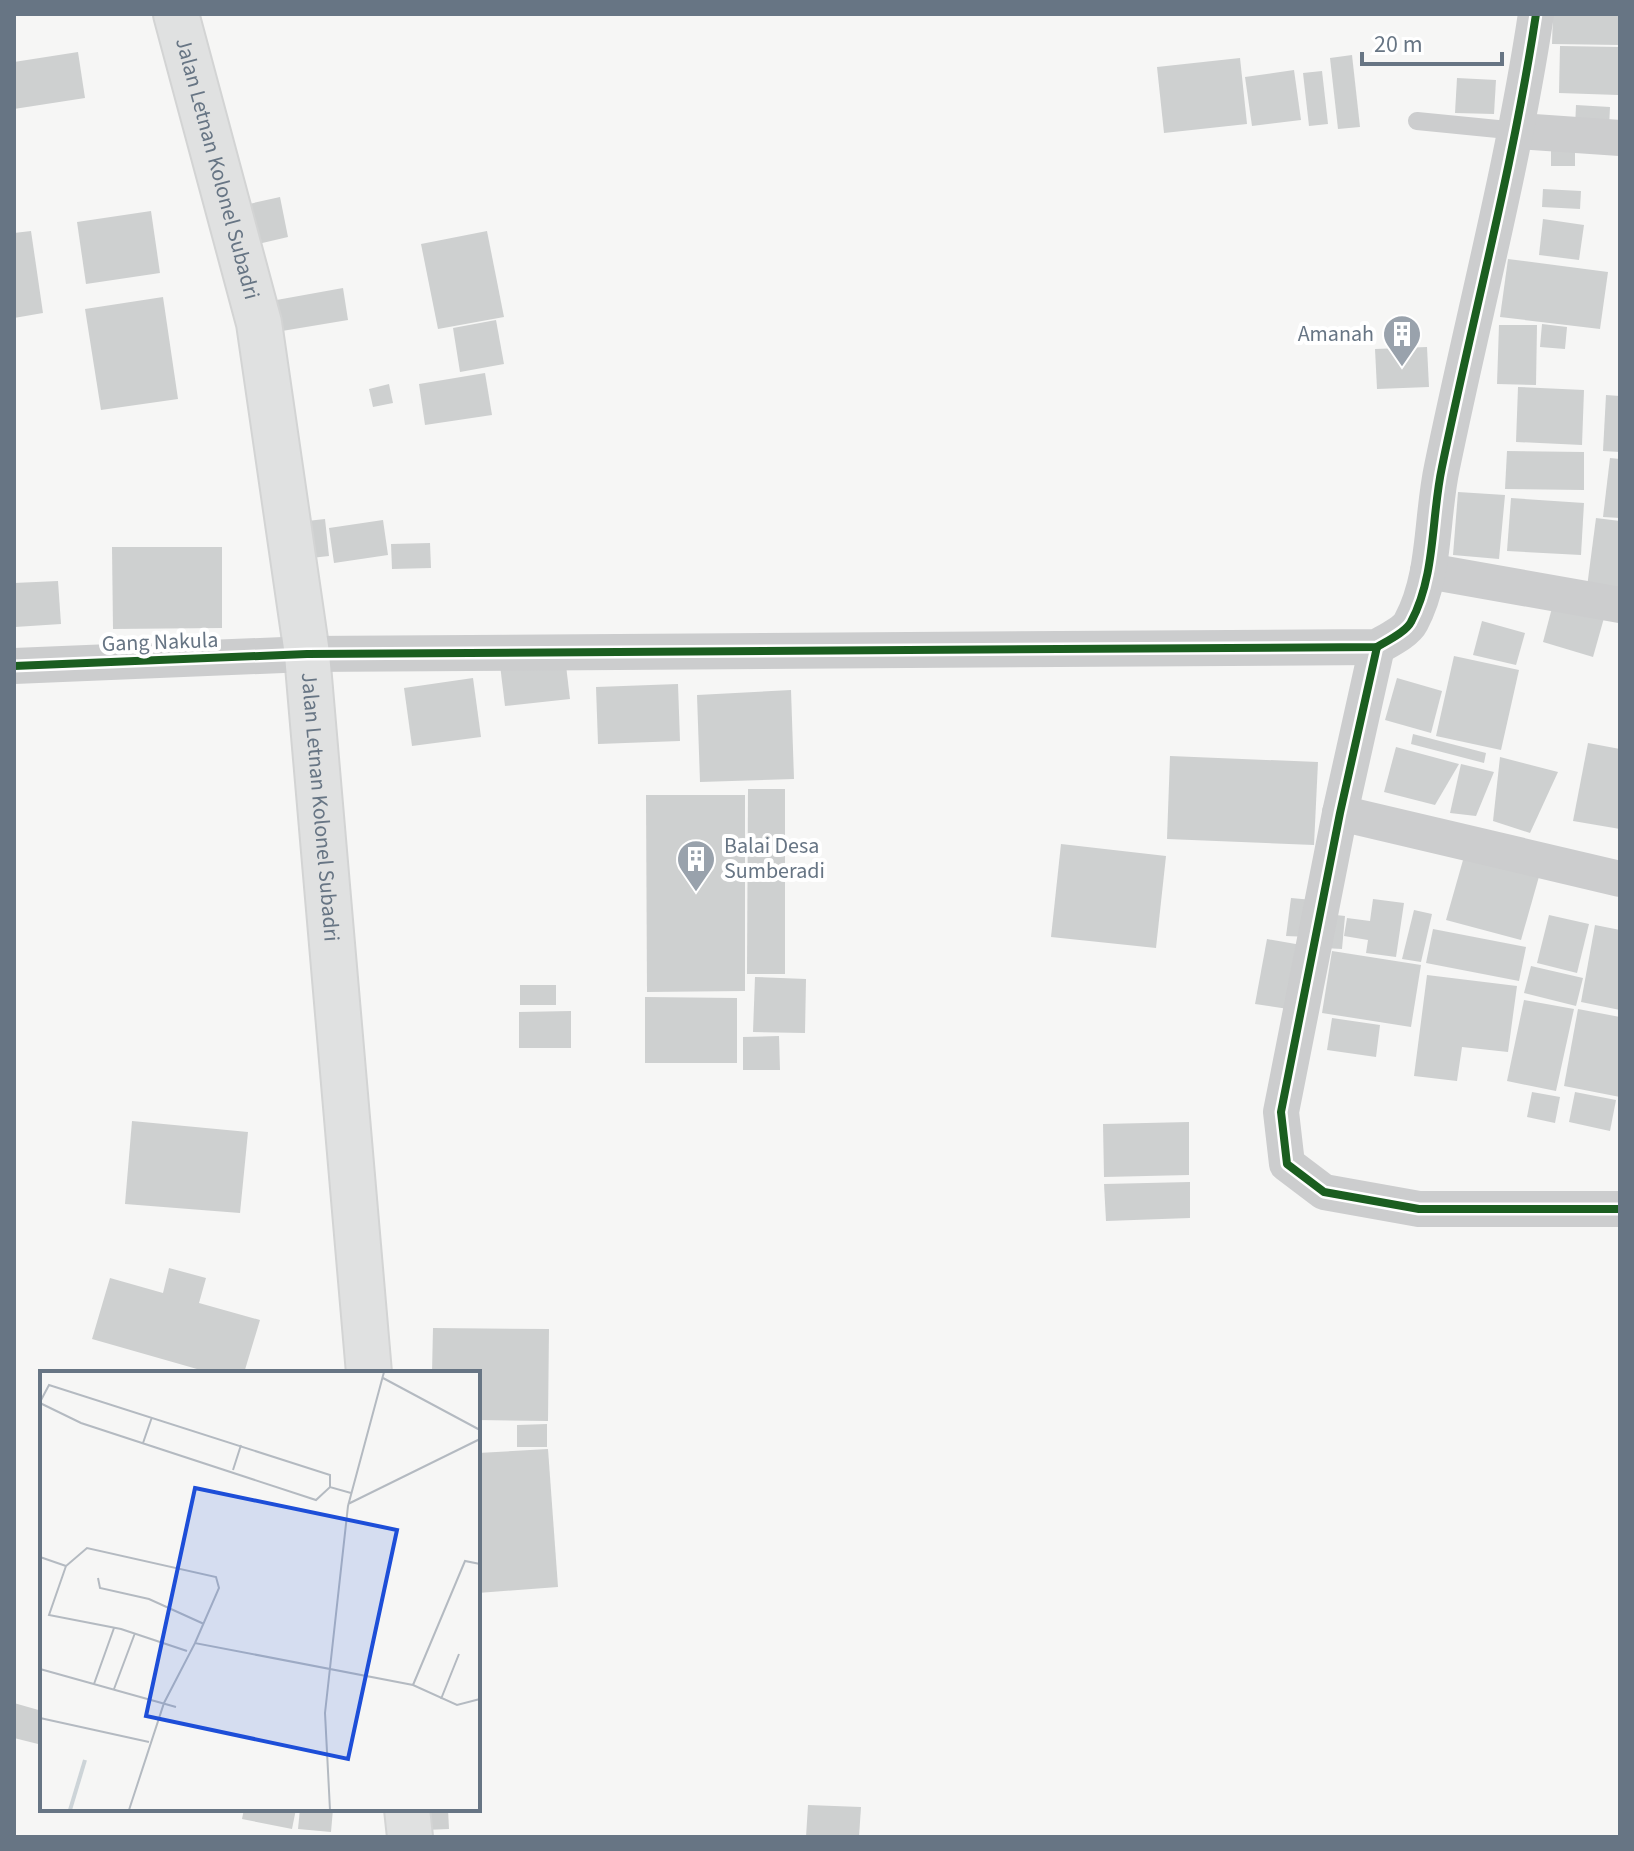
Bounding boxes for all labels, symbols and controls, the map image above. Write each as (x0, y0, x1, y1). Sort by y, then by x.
scale bar (1362, 16, 1502, 66)
text: 20 m (1374, 27, 1423, 62)
street label: Jalan Letnan Kolonel Subadri (167, 34, 268, 303)
building icon: Amanah (1381, 313, 1423, 368)
place label: Amanah (1298, 318, 1374, 350)
street label: Gang Nakula (101, 624, 219, 660)
street label: Jalan Letnan Kolonel Subadri (293, 671, 348, 943)
place label: Balai Desa Sumberadi (724, 830, 825, 887)
building icon: Balai Desa Sumberadi (675, 838, 717, 893)
inset map (40, 1371, 480, 1811)

